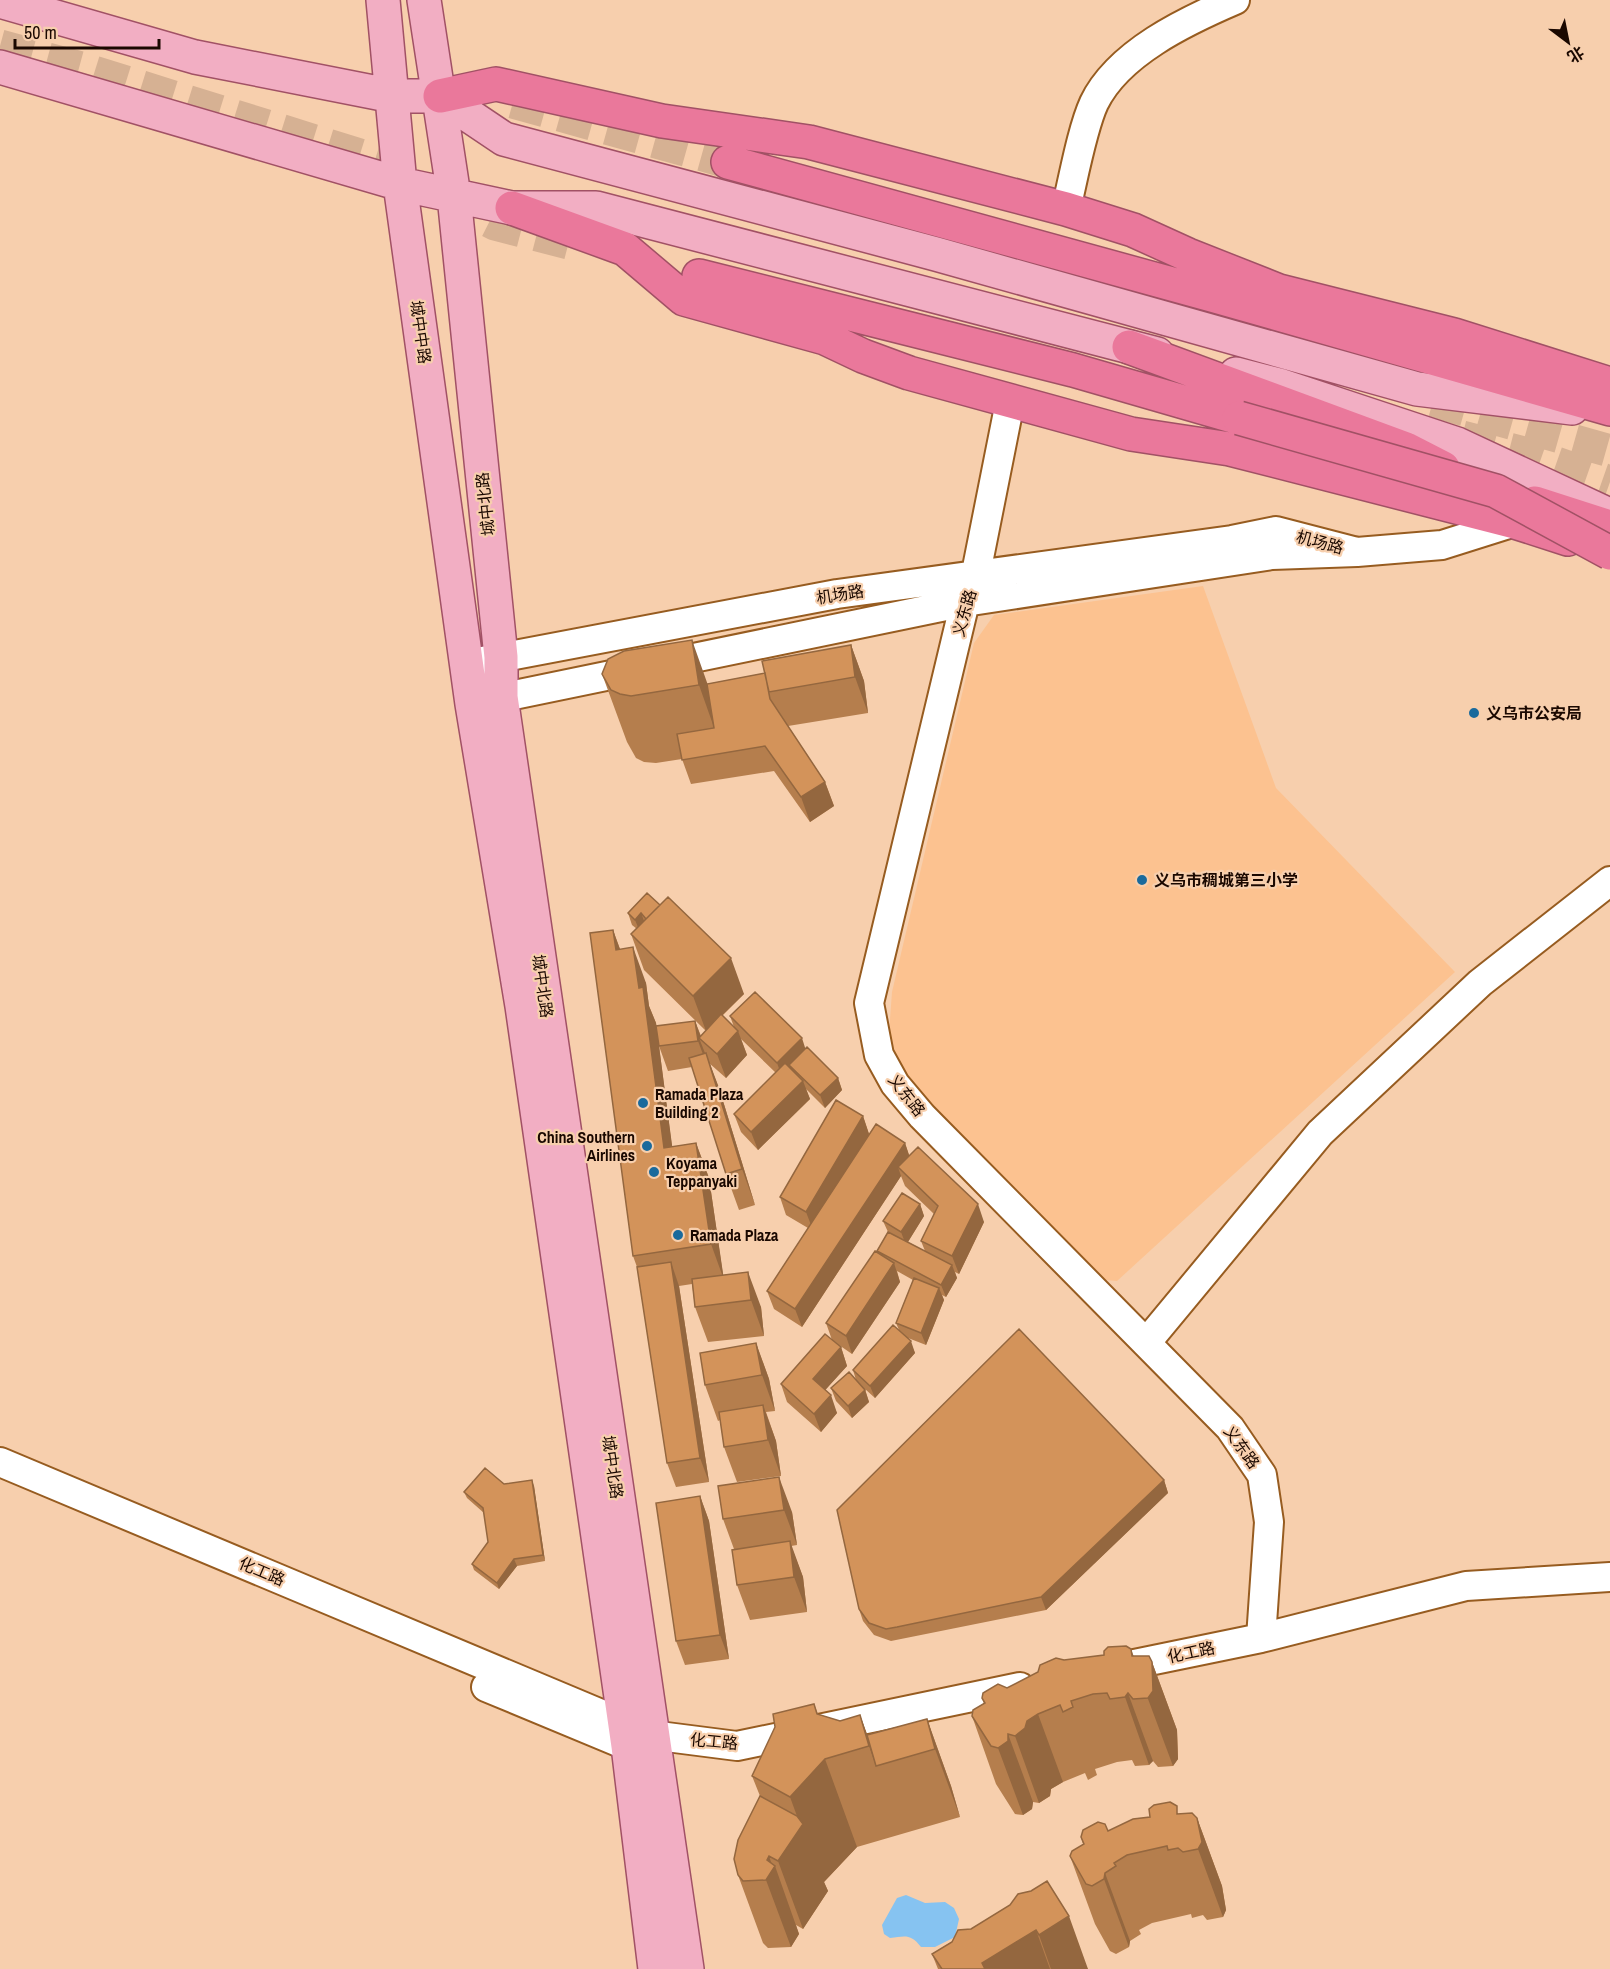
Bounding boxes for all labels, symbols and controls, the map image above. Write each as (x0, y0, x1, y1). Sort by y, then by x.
scale bar (15, 12, 159, 50)
north arrow (1538, 12, 1598, 72)
text: 50 m (24, 20, 57, 45)
text: 北 (1563, 41, 1589, 68)
street label: 城中中路 (406, 299, 436, 365)
street label: 城中北路 (471, 471, 499, 537)
street label: 机场路 (1294, 525, 1346, 559)
street label: 机场路 (815, 579, 865, 609)
street label: 义东路 (947, 587, 981, 639)
place label: 义乌市公安局 (1486, 702, 1582, 724)
marker: 义乌市公安局 (1467, 706, 1481, 720)
place label: 义乌市稠城第三小学 (1154, 869, 1298, 891)
marker: 义乌市稠城第三小学 (1135, 873, 1149, 887)
street label: 城中北路 (528, 953, 558, 1019)
street label: 义东路 (884, 1069, 930, 1121)
place label: Ramada Plaza Building 2 (655, 1083, 744, 1123)
marker: Ramada Plaza Building 2 (636, 1096, 650, 1110)
place label: China Southern Airlines (537, 1126, 635, 1166)
marker: China Southern Airlines (640, 1139, 654, 1153)
place label: Koyama Teppanyaki (666, 1152, 737, 1192)
marker: Koyama Teppanyaki (647, 1165, 661, 1179)
place label: Ramada Plaza (690, 1224, 779, 1246)
marker: Ramada Plaza (671, 1228, 685, 1242)
street label: 义东路 (1219, 1421, 1265, 1473)
street label: 城中北路 (598, 1434, 628, 1500)
street label: 化工路 (236, 1551, 288, 1591)
street label: 化工路 (1165, 1636, 1217, 1668)
street label: 化工路 (689, 1728, 739, 1754)

